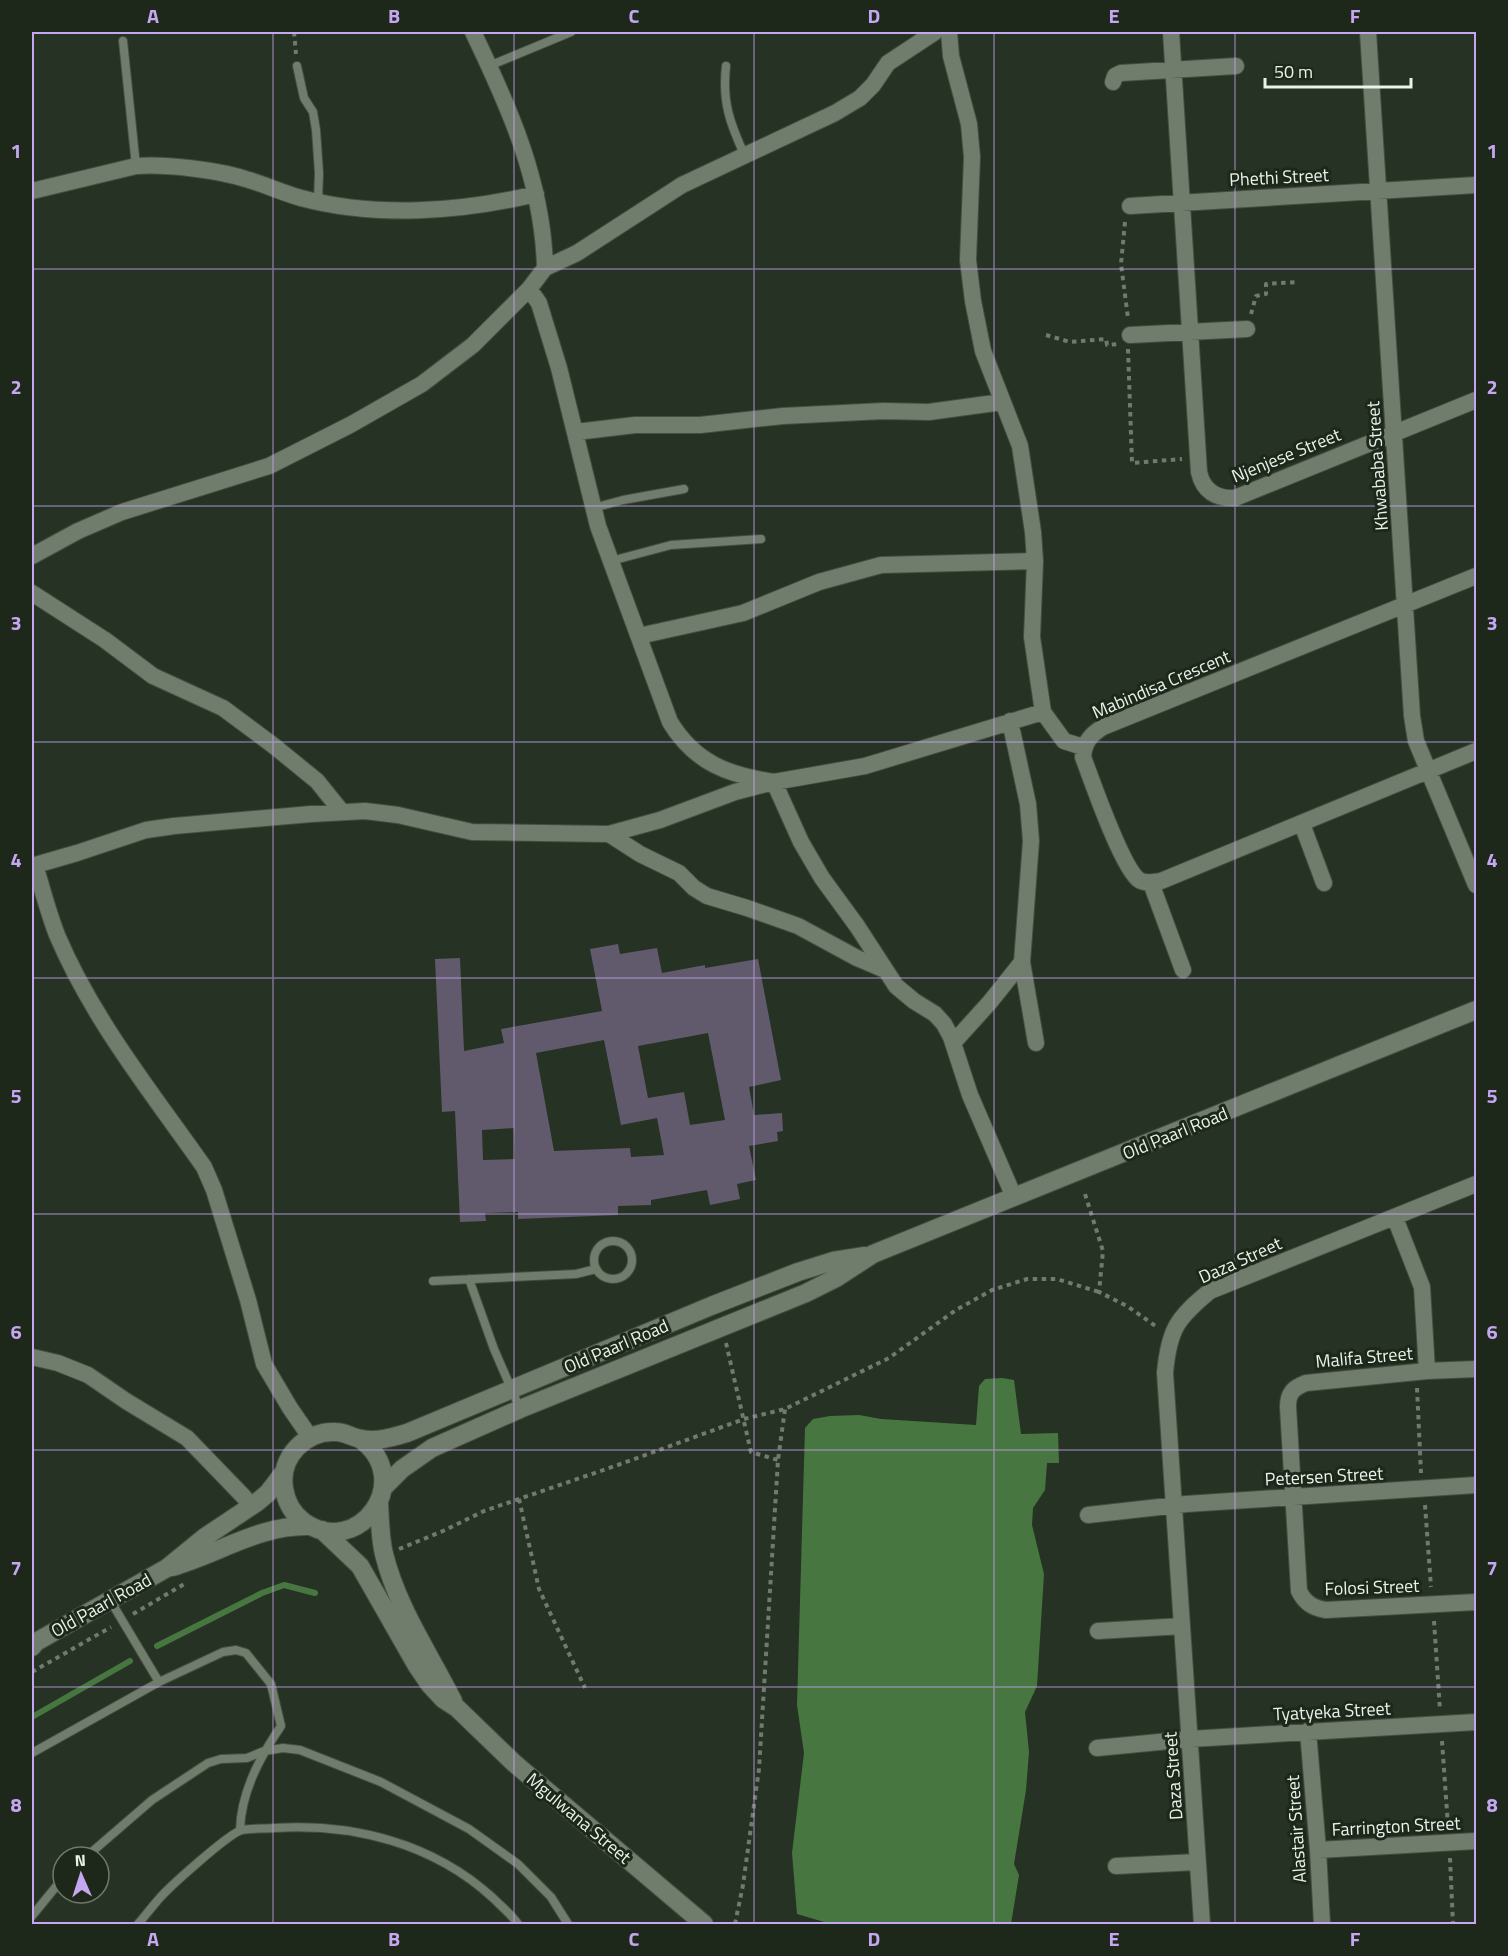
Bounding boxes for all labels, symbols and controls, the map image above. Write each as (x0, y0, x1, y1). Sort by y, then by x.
text: A (147, 0, 159, 31)
text: B (388, 0, 400, 31)
text: C (629, 0, 640, 31)
text: D (868, 0, 880, 31)
text: E (1108, 0, 1120, 31)
text: F (1350, 0, 1361, 31)
scale bar (1265, 51, 1410, 89)
text: 50 m (1274, 58, 1313, 85)
text: 1 (10, 135, 22, 166)
text: 1 (1486, 135, 1498, 166)
street label: Phethi Street (1229, 161, 1330, 193)
text: 2 (10, 371, 22, 402)
text: 2 (1486, 371, 1498, 402)
street label: Khwababa Street (1359, 400, 1395, 532)
street label: Njenjese Street (1227, 421, 1345, 489)
text: 3 (10, 607, 22, 638)
text: 3 (1486, 607, 1498, 638)
street label: Mabindisa Crescent (1088, 642, 1235, 725)
text: 4 (10, 844, 22, 875)
text: 4 (1486, 844, 1498, 875)
text: 5 (10, 1080, 22, 1111)
text: 5 (1486, 1080, 1498, 1111)
street label: Old Paarl Road (1118, 1100, 1232, 1166)
street label: Daza Street (1194, 1229, 1286, 1290)
street label: Old Paarl Road (559, 1312, 673, 1380)
text: 6 (10, 1316, 22, 1347)
text: 6 (1486, 1316, 1498, 1347)
street label: Malifa Street (1314, 1339, 1414, 1375)
street label: Petersen Street (1264, 1459, 1385, 1493)
text: 7 (10, 1552, 22, 1583)
text: 7 (1486, 1552, 1498, 1583)
street label: Old Paarl Road (46, 1566, 156, 1644)
street label: Folosi Street (1324, 1572, 1421, 1602)
street label: Tyatyeka Street (1273, 1694, 1392, 1728)
street label: Daza Street (1156, 1730, 1190, 1821)
street label: Mgulwana Street (521, 1766, 638, 1870)
street label: Alastair Street (1279, 1773, 1313, 1884)
text: 8 (10, 1789, 22, 1820)
text: 8 (1486, 1789, 1498, 1820)
street label: Farrington Street (1331, 1809, 1462, 1843)
north arrow (51, 1845, 111, 1905)
text: N (74, 1848, 86, 1872)
text: A (147, 1923, 159, 1954)
text: B (388, 1923, 400, 1954)
text: C (629, 1923, 640, 1954)
text: D (868, 1923, 880, 1954)
text: E (1108, 1923, 1120, 1954)
text: F (1350, 1923, 1361, 1954)

